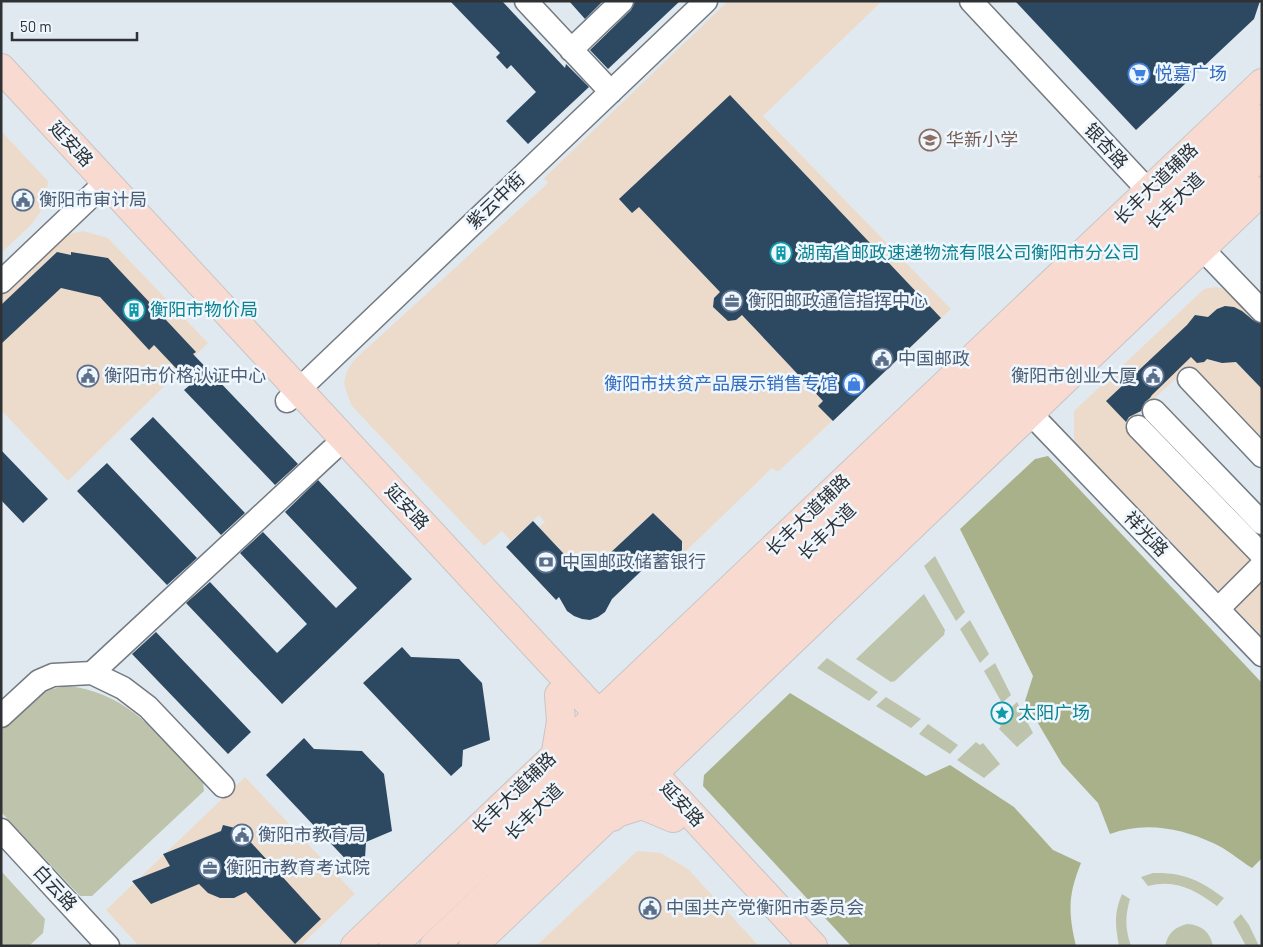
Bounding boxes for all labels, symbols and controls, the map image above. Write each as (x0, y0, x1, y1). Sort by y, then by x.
scale bar (12, 10, 138, 42)
text: 50 m (20, 17, 52, 35)
supermarket icon: 悦嘉广场 (1127, 62, 1151, 86)
place label: 悦嘉广场 (1155, 62, 1227, 84)
street label: 延安路 (45, 116, 98, 171)
street label: 银杏路 (1080, 118, 1133, 173)
school or university icon: 华新小学 (918, 128, 942, 152)
place label: 华新小学 (946, 128, 1018, 150)
street label: 长丰大道辅路 (1110, 139, 1202, 229)
street label: 紫云中街 (462, 167, 529, 233)
street label: 长丰大道 (1142, 168, 1208, 234)
public building icon: 衡阳市审计局 (11, 188, 35, 212)
place label: 衡阳市审计局 (39, 188, 147, 210)
building icon: 湖南省邮政速递物流有限公司衡阳市分公司 (769, 241, 793, 265)
place label: 湖南省邮政速递物流有限公司衡阳市分公司 (797, 241, 1139, 263)
office icon: 衡阳邮政通信指挥中心 (720, 289, 744, 313)
place label: 衡阳邮政通信指挥中心 (748, 289, 928, 311)
building icon: 衡阳市物价局 (122, 298, 146, 322)
place label: 衡阳市物价局 (150, 298, 258, 320)
public building icon: 中国邮政 (870, 347, 894, 371)
place label: 中国邮政 (898, 347, 970, 369)
public building icon: 衡阳市价格认证中心 (76, 364, 100, 388)
place label: 衡阳市价格认证中心 (104, 364, 266, 386)
place label: 衡阳市创业大厦 (1011, 364, 1137, 386)
public building icon: 衡阳市创业大厦 (1141, 364, 1165, 388)
place label: 衡阳市扶贫产品展示销售专馆 (604, 372, 838, 394)
shop icon: 衡阳市扶贫产品展示销售专馆 (842, 372, 866, 396)
street label: 长丰大道辅路 (762, 470, 854, 560)
street label: 延安路 (381, 479, 434, 534)
street label: 长丰大道 (794, 499, 860, 565)
street label: 祥光路 (1120, 506, 1173, 560)
bank icon: 中国邮政储蓄银行 (534, 550, 558, 574)
place label: 中国邮政储蓄银行 (562, 550, 706, 572)
place icon: 太阳广场 (990, 701, 1014, 725)
place label: 太阳广场 (1018, 701, 1090, 723)
street label: 长丰大道辅路 (468, 748, 560, 838)
street label: 延安路 (656, 776, 709, 831)
street label: 长丰大道 (501, 779, 567, 845)
public building icon: 衡阳市教育局 (230, 823, 254, 847)
place label: 衡阳市教育局 (258, 823, 366, 845)
office icon: 衡阳市教育考试院 (198, 856, 222, 880)
place label: 衡阳市教育考试院 (226, 856, 370, 878)
street label: 白云路 (29, 860, 82, 915)
public building icon: 中国共产党衡阳市委员会 (638, 896, 662, 920)
place label: 中国共产党衡阳市委员会 (666, 896, 864, 918)

